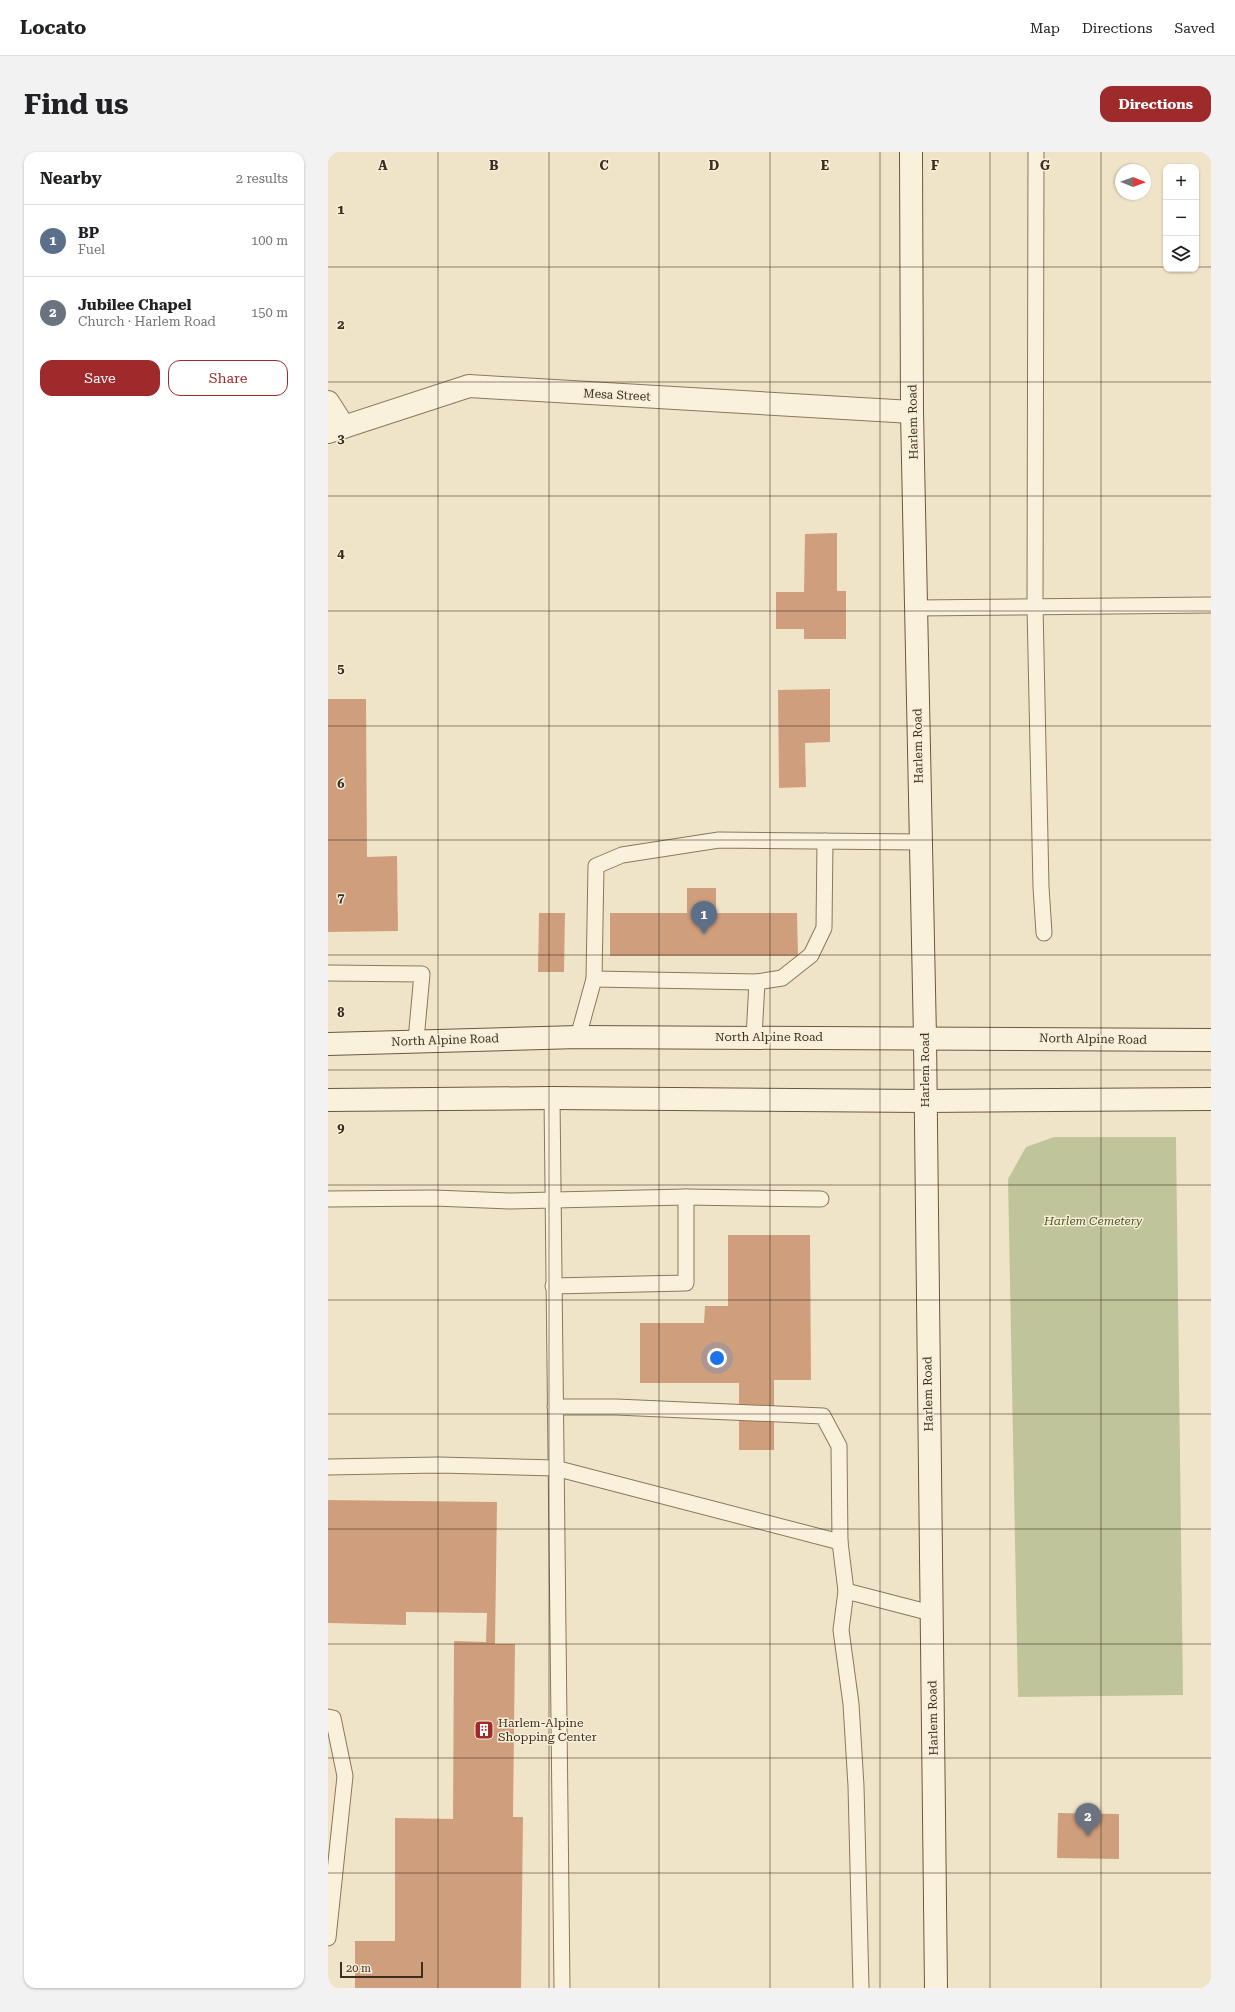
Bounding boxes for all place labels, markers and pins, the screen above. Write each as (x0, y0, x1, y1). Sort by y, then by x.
pin: 1 (691, 901, 717, 934)
place label: Harlem-Alpine Shopping Center (498, 1716, 597, 1744)
building icon: Harlem-Alpine Shopping Center (473, 1719, 495, 1741)
pin: 2 (1075, 1803, 1101, 1836)

